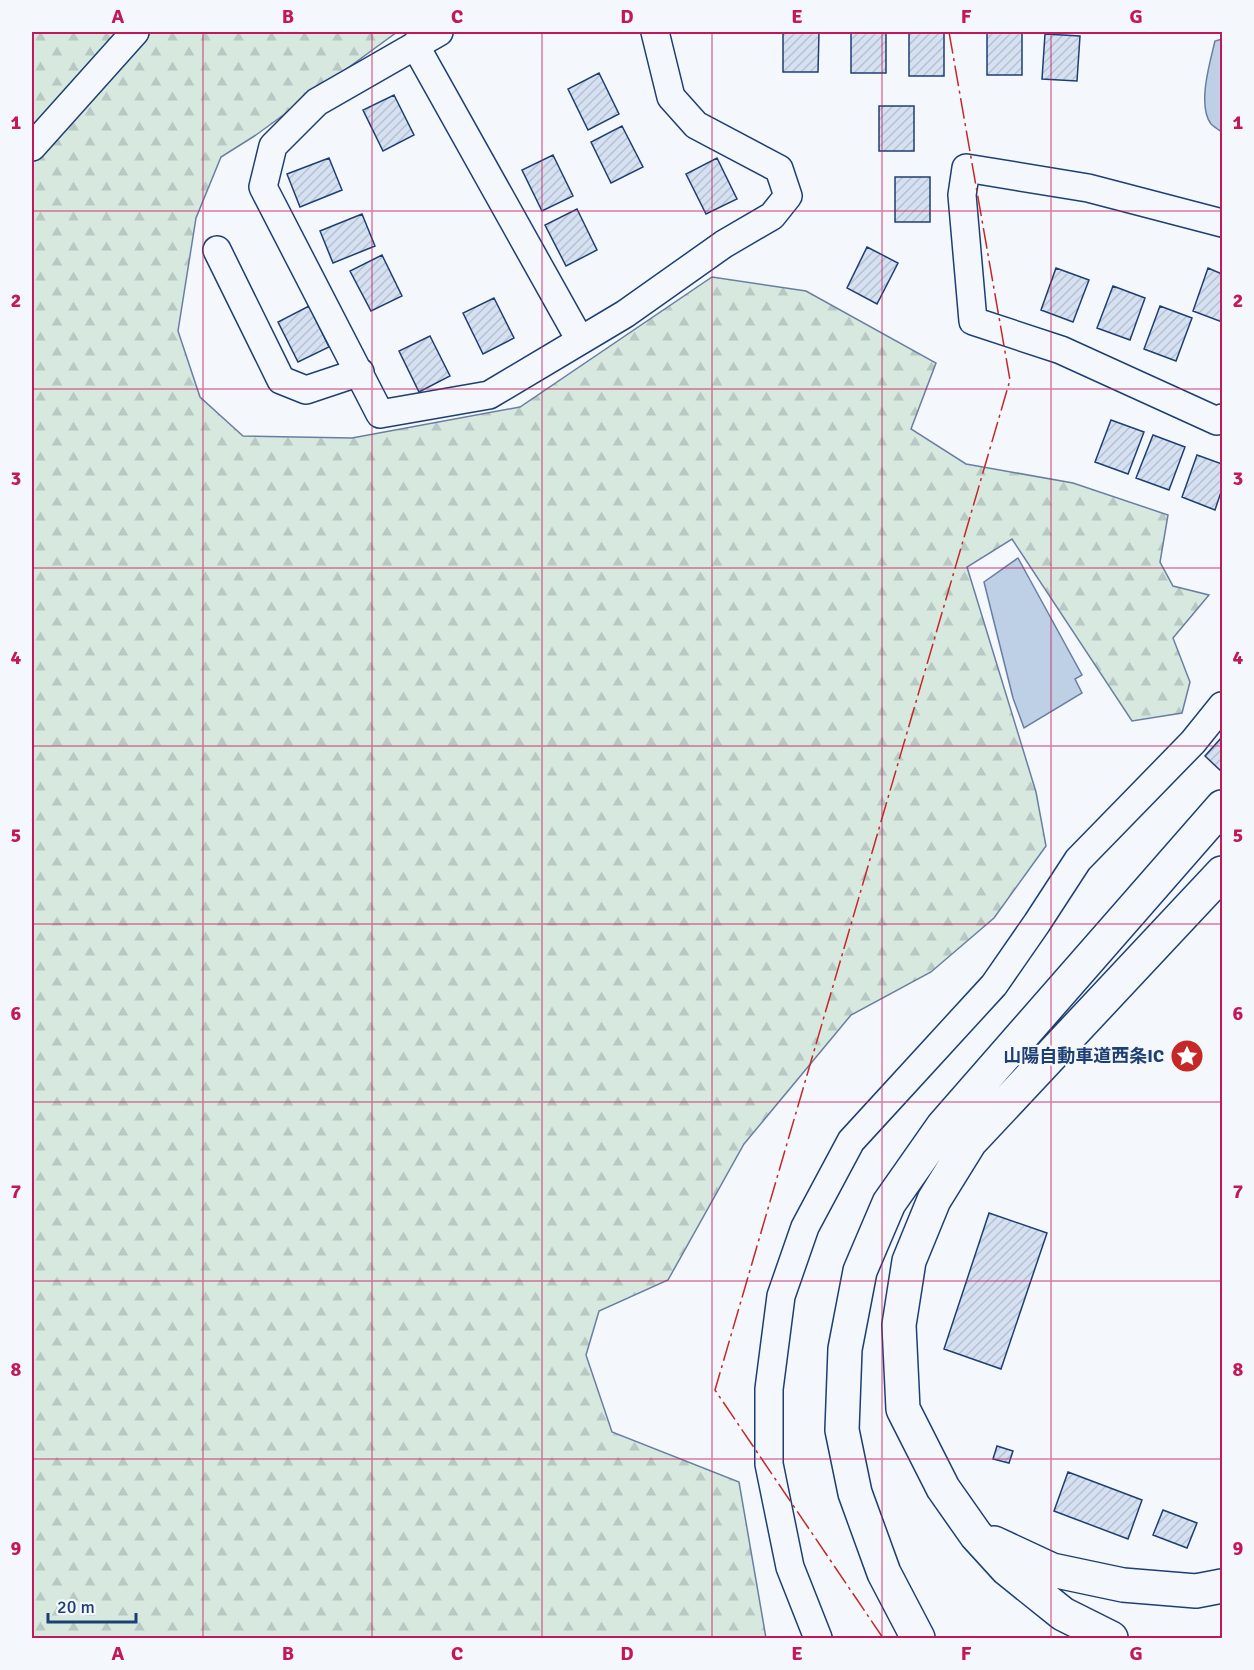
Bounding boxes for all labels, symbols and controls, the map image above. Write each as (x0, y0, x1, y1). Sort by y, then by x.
text: A (112, 4, 125, 29)
text: B (282, 4, 294, 29)
text: C (451, 4, 463, 29)
text: D (620, 4, 634, 29)
text: E (791, 4, 803, 29)
text: F (961, 4, 972, 29)
text: G (1129, 4, 1143, 29)
text: 1 (11, 110, 22, 135)
text: 1 (1233, 110, 1244, 135)
text: 2 (11, 288, 21, 313)
text: 2 (1233, 288, 1243, 313)
text: 3 (11, 466, 21, 491)
text: 3 (1233, 466, 1243, 491)
text: 4 (11, 645, 22, 670)
text: 4 (1233, 645, 1244, 670)
text: 5 (11, 823, 21, 848)
text: 5 (1233, 823, 1243, 848)
text: 6 (11, 1001, 22, 1026)
text: 6 (1233, 1001, 1244, 1026)
place icon: 山陽自動車道西条IC (1169, 1038, 1205, 1074)
place label: 山陽自動車道西条IC (1003, 1045, 1164, 1067)
text: 7 (11, 1179, 22, 1204)
text: 7 (1233, 1179, 1244, 1204)
text: 8 (11, 1357, 22, 1382)
text: 8 (1233, 1357, 1244, 1382)
text: 9 (11, 1536, 22, 1561)
text: 9 (1233, 1536, 1244, 1561)
scale bar (48, 1586, 136, 1624)
text: 20 m (57, 1596, 95, 1618)
text: A (112, 1641, 125, 1666)
text: B (282, 1641, 294, 1666)
text: C (451, 1641, 463, 1666)
text: D (620, 1641, 634, 1666)
text: E (791, 1641, 803, 1666)
text: F (961, 1641, 972, 1666)
text: G (1129, 1641, 1143, 1666)

